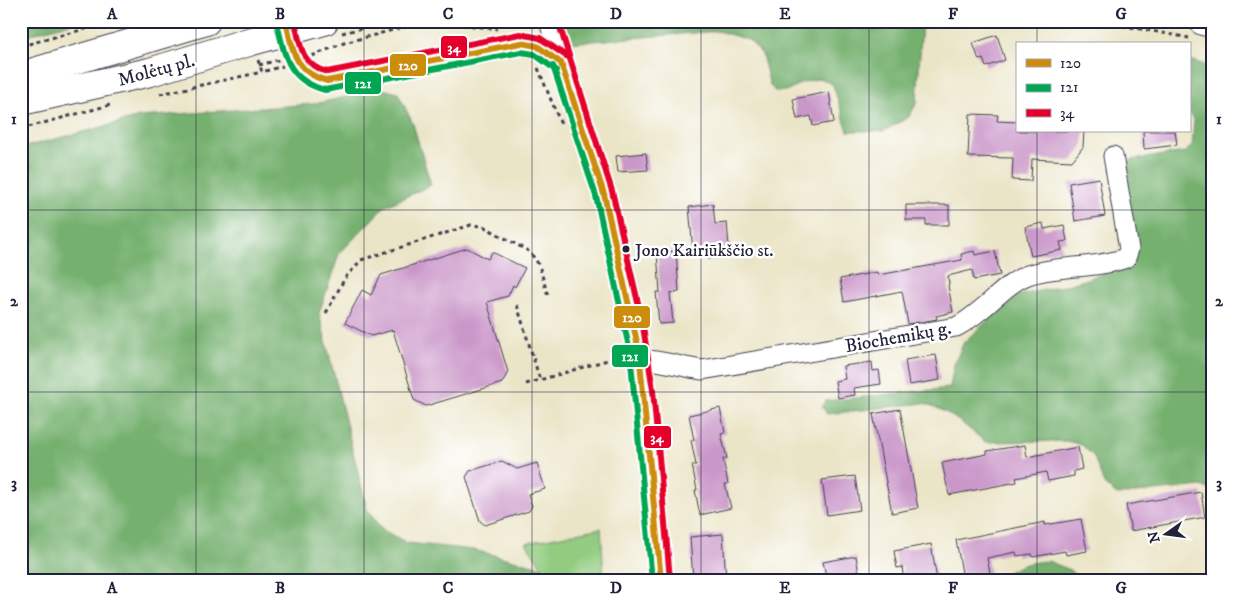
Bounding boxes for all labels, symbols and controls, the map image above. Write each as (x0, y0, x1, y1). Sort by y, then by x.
text: A (106, 4, 118, 24)
text: B (275, 4, 285, 24)
text: C (443, 4, 453, 24)
text: D (610, 4, 622, 24)
text: E (779, 4, 791, 24)
text: F (948, 4, 958, 24)
text: G (1115, 4, 1127, 24)
line badge: 34 (440, 35, 468, 59)
text: 34 (447, 39, 462, 57)
legend (1016, 42, 1190, 132)
street label: Molėtų pl. (115, 49, 197, 92)
line badge: 120 (389, 53, 427, 77)
text: 120 (1060, 54, 1081, 73)
text: 120 (398, 57, 418, 75)
line badge: 121 (344, 71, 382, 95)
text: 121 (354, 75, 372, 93)
text: 121 (1060, 78, 1078, 97)
text: 34 (1060, 104, 1075, 123)
text: 1 (11, 109, 17, 129)
text: 1 (1216, 109, 1222, 129)
place label: Jono Kairiūkščio st. (633, 240, 773, 262)
marker: Jono Kairiūkščio st. (621, 244, 631, 254)
text: 2 (10, 291, 19, 311)
text: 2 (1215, 291, 1224, 311)
line badge: 120 (613, 305, 651, 329)
text: 120 (622, 309, 642, 327)
street label: Biochemikų g. (843, 317, 953, 358)
line badge: 121 (611, 344, 649, 368)
text: 121 (621, 348, 639, 366)
line badge: 34 (643, 425, 672, 449)
text: 34 (650, 429, 665, 447)
text: 3 (11, 473, 17, 493)
text: 3 (1216, 473, 1222, 493)
north arrow (1140, 508, 1190, 558)
text: N (1144, 529, 1164, 545)
text: A (106, 578, 118, 598)
text: B (275, 578, 285, 598)
text: C (443, 578, 453, 598)
text: D (610, 578, 622, 598)
text: E (779, 578, 791, 598)
text: F (948, 578, 958, 598)
text: G (1115, 578, 1127, 598)

